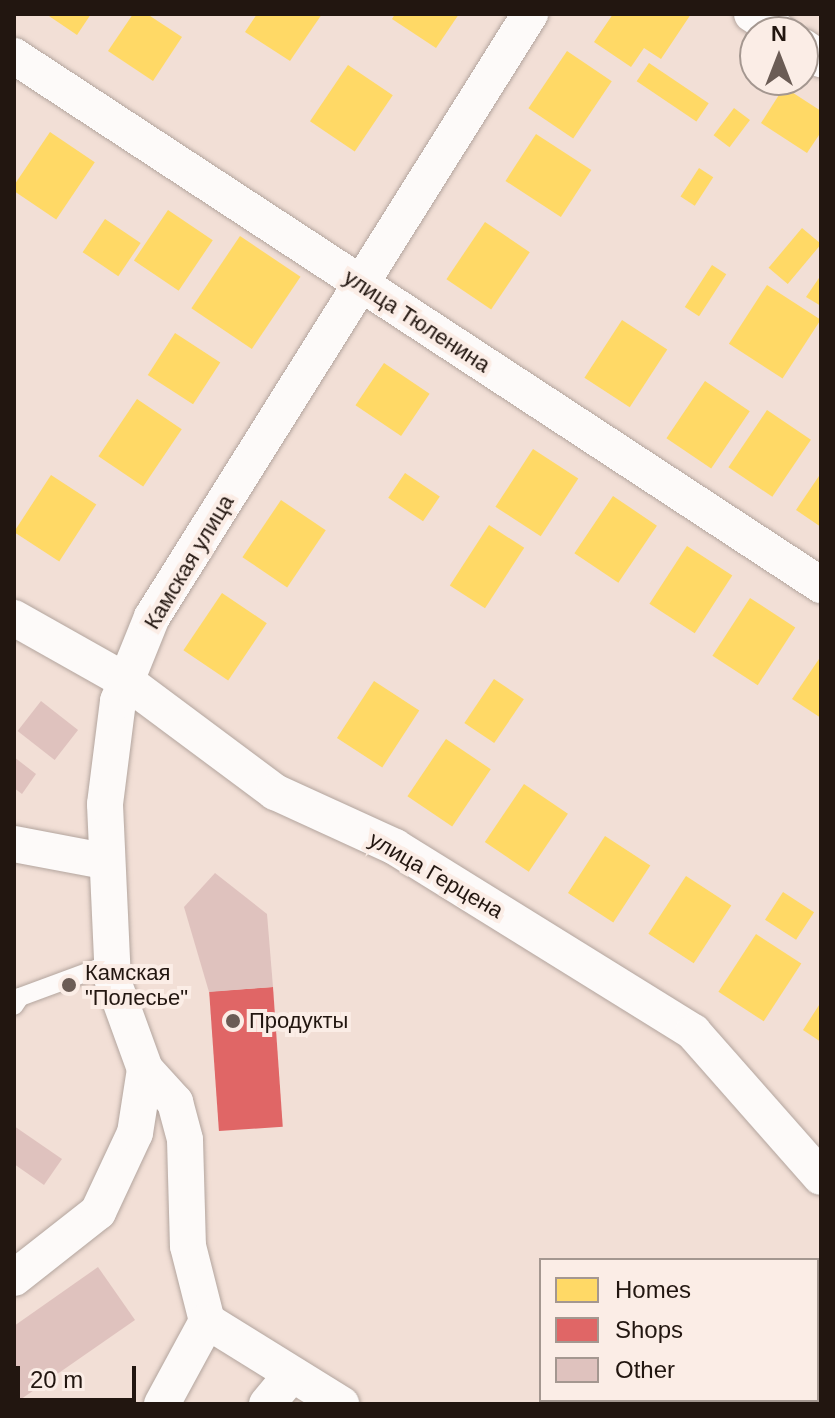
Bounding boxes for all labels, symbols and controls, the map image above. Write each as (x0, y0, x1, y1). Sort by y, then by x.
north arrow (739, 16, 819, 96)
text: N (771, 21, 787, 46)
street label: улица Тюленина (339, 264, 495, 378)
street label: Камская улица (139, 490, 239, 634)
street label: улица Герцена (364, 826, 508, 924)
place label: Камская "Полесье" (85, 959, 188, 1010)
marker: Камская "Полесье" (60, 976, 78, 994)
place label: Продукты (249, 1008, 348, 1034)
marker: Продукты (224, 1012, 242, 1030)
legend (539, 1258, 819, 1402)
text: Homes (615, 1276, 691, 1303)
text: Shops (615, 1316, 683, 1343)
scale bar (20, 1350, 140, 1400)
text: Other (615, 1356, 675, 1383)
text: 20 m (30, 1366, 83, 1393)

